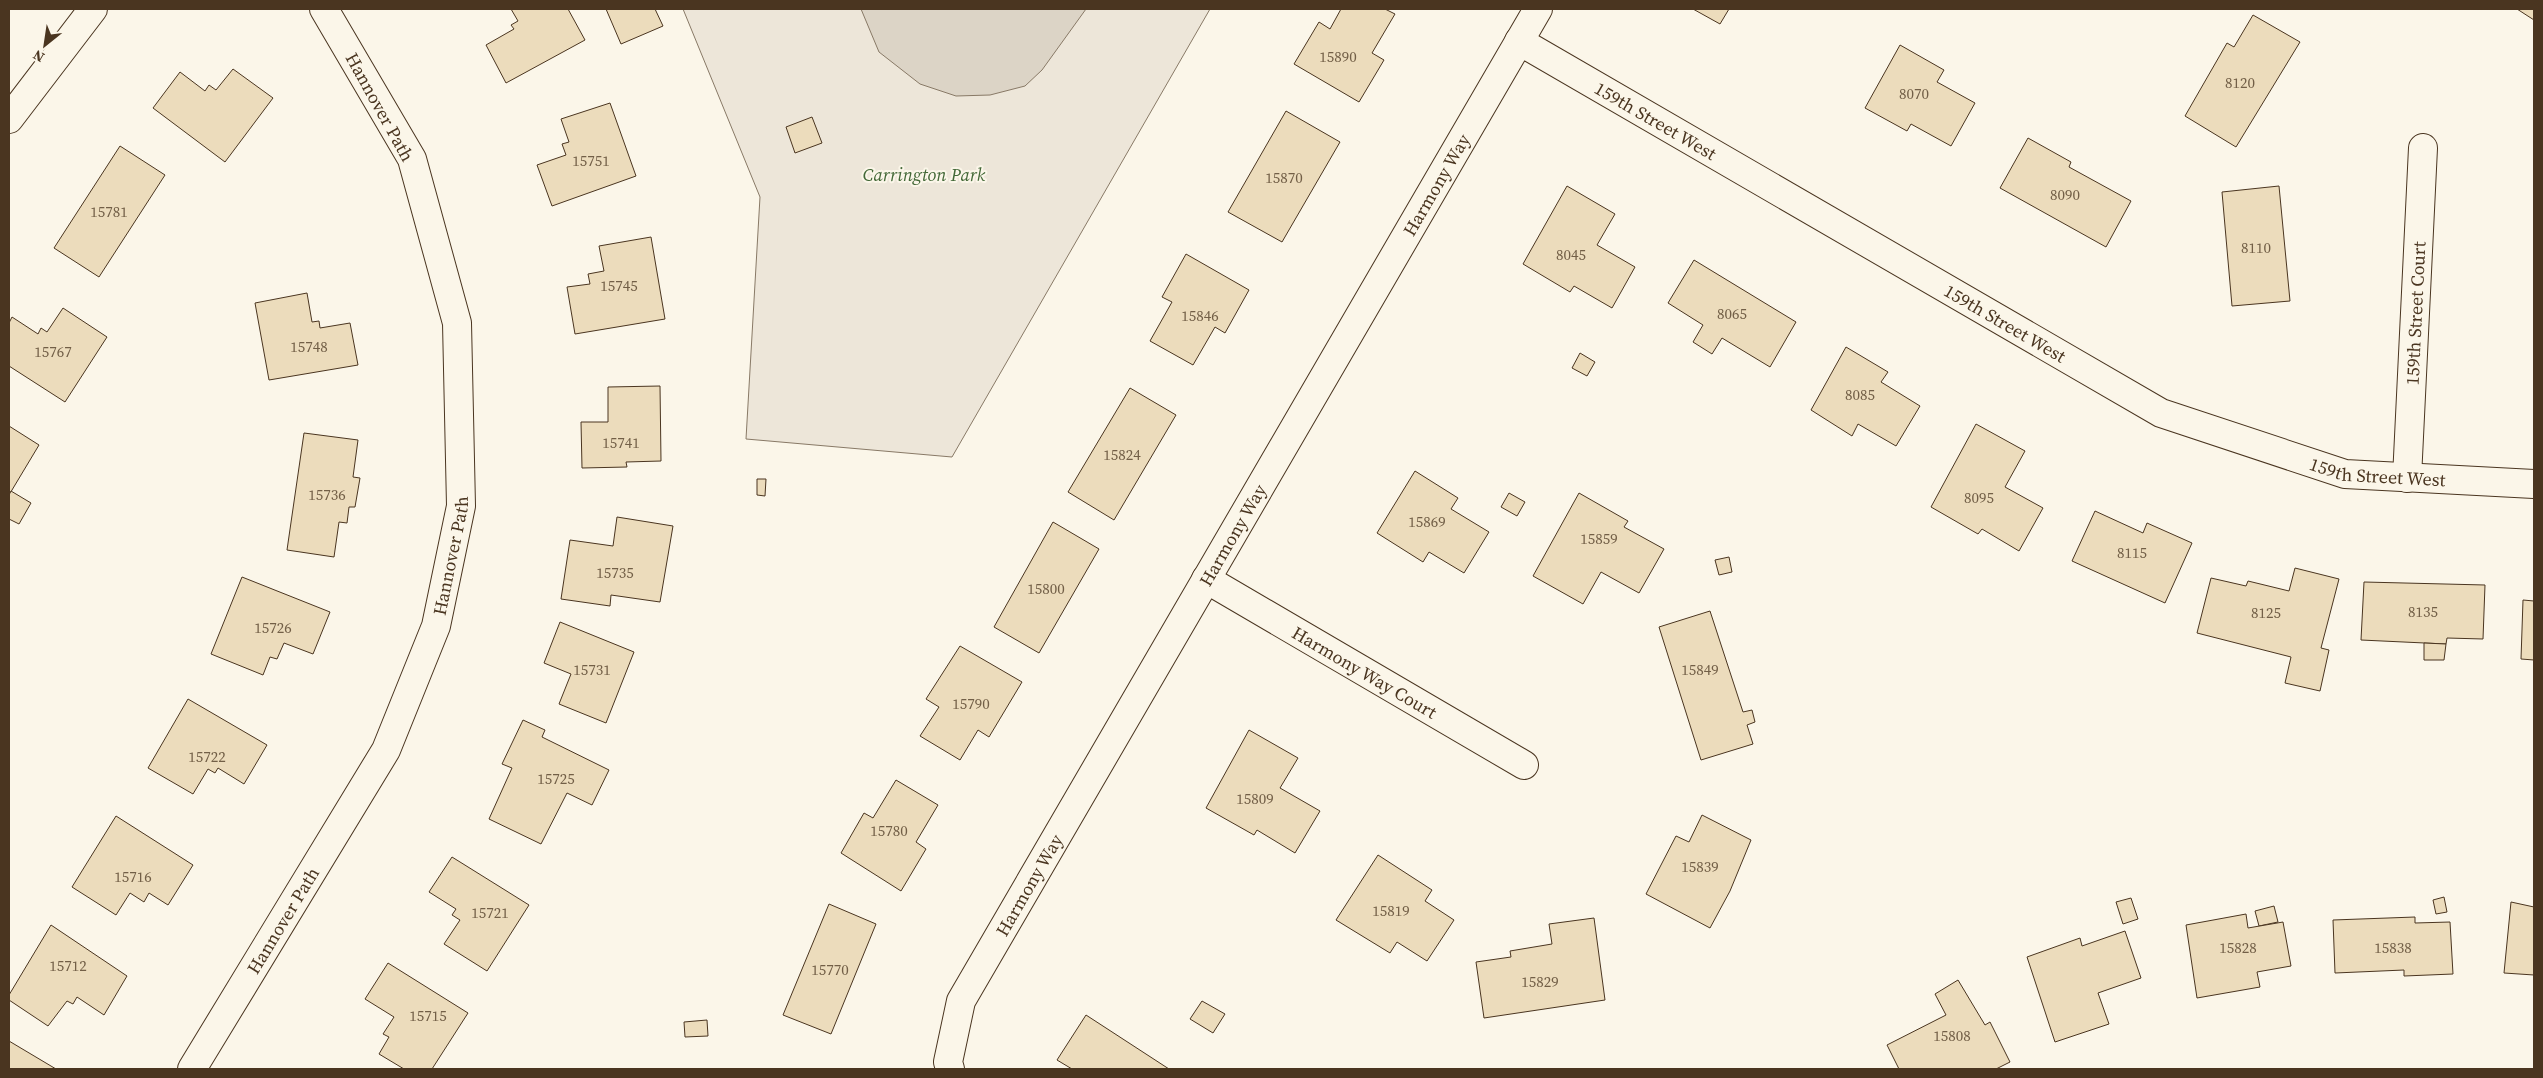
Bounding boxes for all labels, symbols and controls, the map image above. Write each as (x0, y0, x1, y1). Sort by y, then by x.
north arrow (20, 20, 70, 70)
text: N (29, 45, 48, 67)
house number: 15890 (1319, 46, 1357, 67)
street label: Hannover Path (340, 48, 420, 166)
house number: 8120 (2225, 72, 2255, 93)
street label: 159th Street West (1590, 75, 1721, 165)
house number: 8070 (1899, 83, 1929, 104)
street label: Harmony Way (1396, 128, 1476, 240)
house number: 15751 (572, 150, 610, 171)
park label: Carrington Park (863, 162, 986, 187)
house number: 15870 (1265, 167, 1303, 188)
house number: 8090 (2050, 184, 2080, 205)
house number: 15781 (90, 201, 128, 222)
house number: 8110 (2241, 237, 2271, 258)
street label: 159th Street Court (2399, 241, 2431, 386)
house number: 8045 (1556, 244, 1586, 265)
house number: 15745 (600, 275, 638, 296)
street label: 159th Street West (1940, 278, 2071, 368)
house number: 8065 (1717, 303, 1747, 324)
house number: 15846 (1181, 305, 1219, 326)
house number: 15748 (290, 336, 328, 357)
house number: 15767 (34, 341, 72, 362)
house number: 8085 (1845, 384, 1875, 405)
house number: 15741 (602, 432, 640, 453)
house number: 15824 (1103, 444, 1141, 465)
street label: 159th Street West (2307, 451, 2446, 492)
street label: Harmony Way (1193, 478, 1272, 590)
house number: 15736 (308, 484, 346, 505)
house number: 8095 (1964, 487, 1994, 508)
street label: Hannover Path (426, 496, 474, 617)
house number: 15869 (1408, 511, 1446, 532)
house number: 15859 (1580, 528, 1618, 549)
house number: 8115 (2117, 542, 2147, 563)
house number: 15735 (596, 562, 634, 583)
house number: 15800 (1027, 578, 1065, 599)
house number: 8135 (2408, 601, 2438, 622)
house number: 8125 (2251, 602, 2281, 623)
house number: 15726 (254, 617, 292, 638)
street label: Harmony Way Court (1288, 620, 1442, 724)
house number: 15731 (573, 659, 611, 680)
house number: 15849 (1681, 659, 1719, 680)
house number: 15790 (952, 693, 990, 714)
house number: 15722 (188, 746, 226, 767)
house number: 15725 (537, 768, 575, 789)
house number: 15809 (1236, 788, 1274, 809)
house number: 15780 (870, 820, 908, 841)
street label: Harmony Way (989, 829, 1068, 940)
house number: 15839 (1681, 856, 1719, 877)
street label: Hannover Path (240, 862, 325, 978)
house number: 15716 (114, 866, 152, 887)
house number: 15819 (1372, 900, 1410, 921)
house number: 15721 (471, 902, 509, 923)
house number: 15828 (2219, 937, 2257, 958)
house number: 15838 (2374, 937, 2412, 958)
house number: 15712 (49, 955, 87, 976)
house number: 15770 (811, 959, 849, 980)
house number: 15829 (1521, 971, 1559, 992)
house number: 15715 (409, 1005, 447, 1026)
house number: 15808 (1933, 1025, 1971, 1046)

